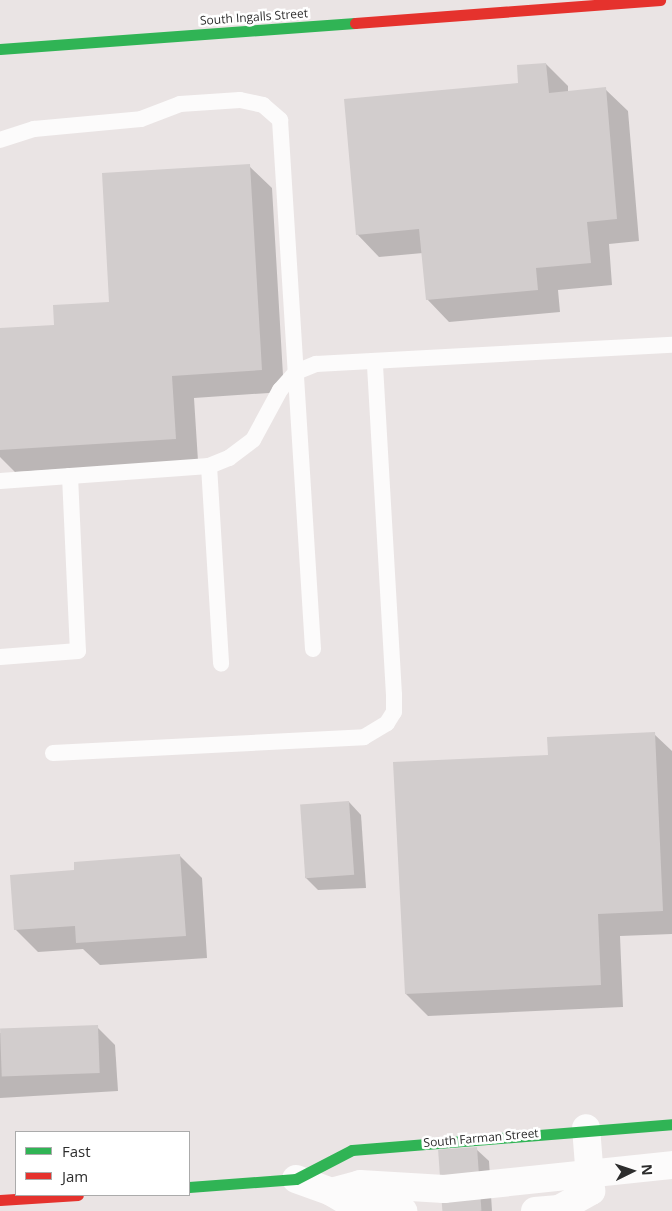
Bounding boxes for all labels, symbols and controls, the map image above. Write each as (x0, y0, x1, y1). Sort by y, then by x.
street label: South Ingalls Street (200, 6, 308, 28)
street label: South Farman Street (423, 1126, 539, 1150)
legend (15, 1131, 190, 1196)
text: Fast (62, 1141, 91, 1161)
north arrow (607, 1146, 657, 1196)
text: N (638, 1164, 657, 1176)
text: Jam (62, 1166, 88, 1186)

